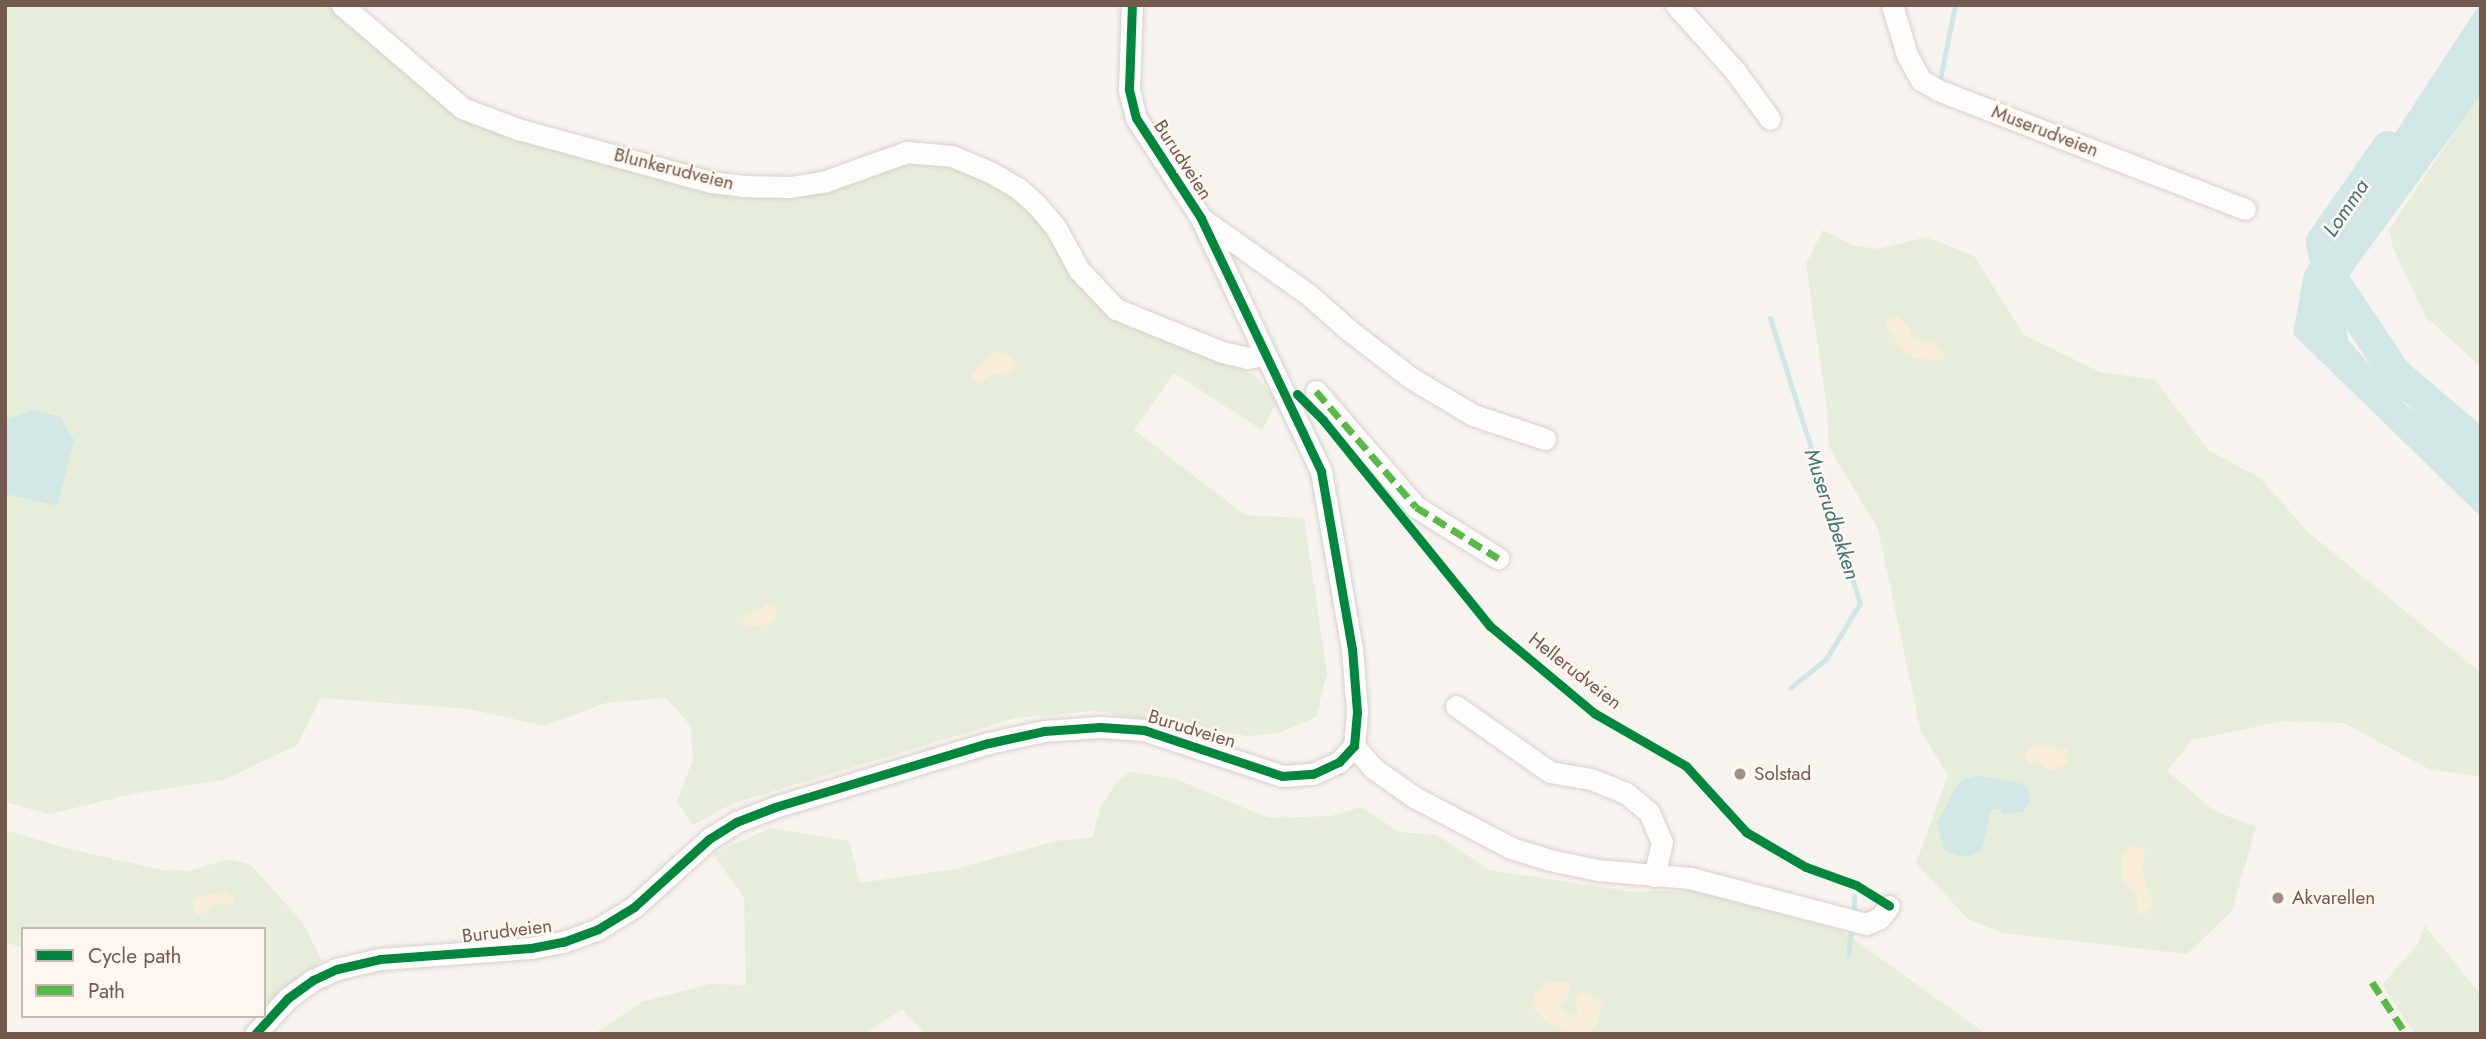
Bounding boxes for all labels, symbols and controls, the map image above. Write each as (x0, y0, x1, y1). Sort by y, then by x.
street label: Muserudveien (1988, 100, 2102, 162)
street label: Burudveien (1149, 116, 1217, 204)
street label: Blunkerudveien (612, 143, 736, 195)
water label: Lomma (2318, 175, 2374, 241)
water label: Muserudbekken (1799, 445, 1865, 583)
street label: Hellerudveien (1524, 628, 1626, 714)
street label: Burudveien (1145, 705, 1239, 753)
place label: Solstad (1754, 763, 1811, 785)
marker: Solstad (1732, 766, 1748, 782)
place label: Akvarellen (2292, 887, 2375, 909)
marker: Akvarellen (2270, 890, 2286, 906)
street label: Burudveien (461, 914, 553, 948)
legend (21, 927, 266, 1018)
text: Cycle path (88, 941, 181, 971)
text: Path (88, 976, 125, 1006)

